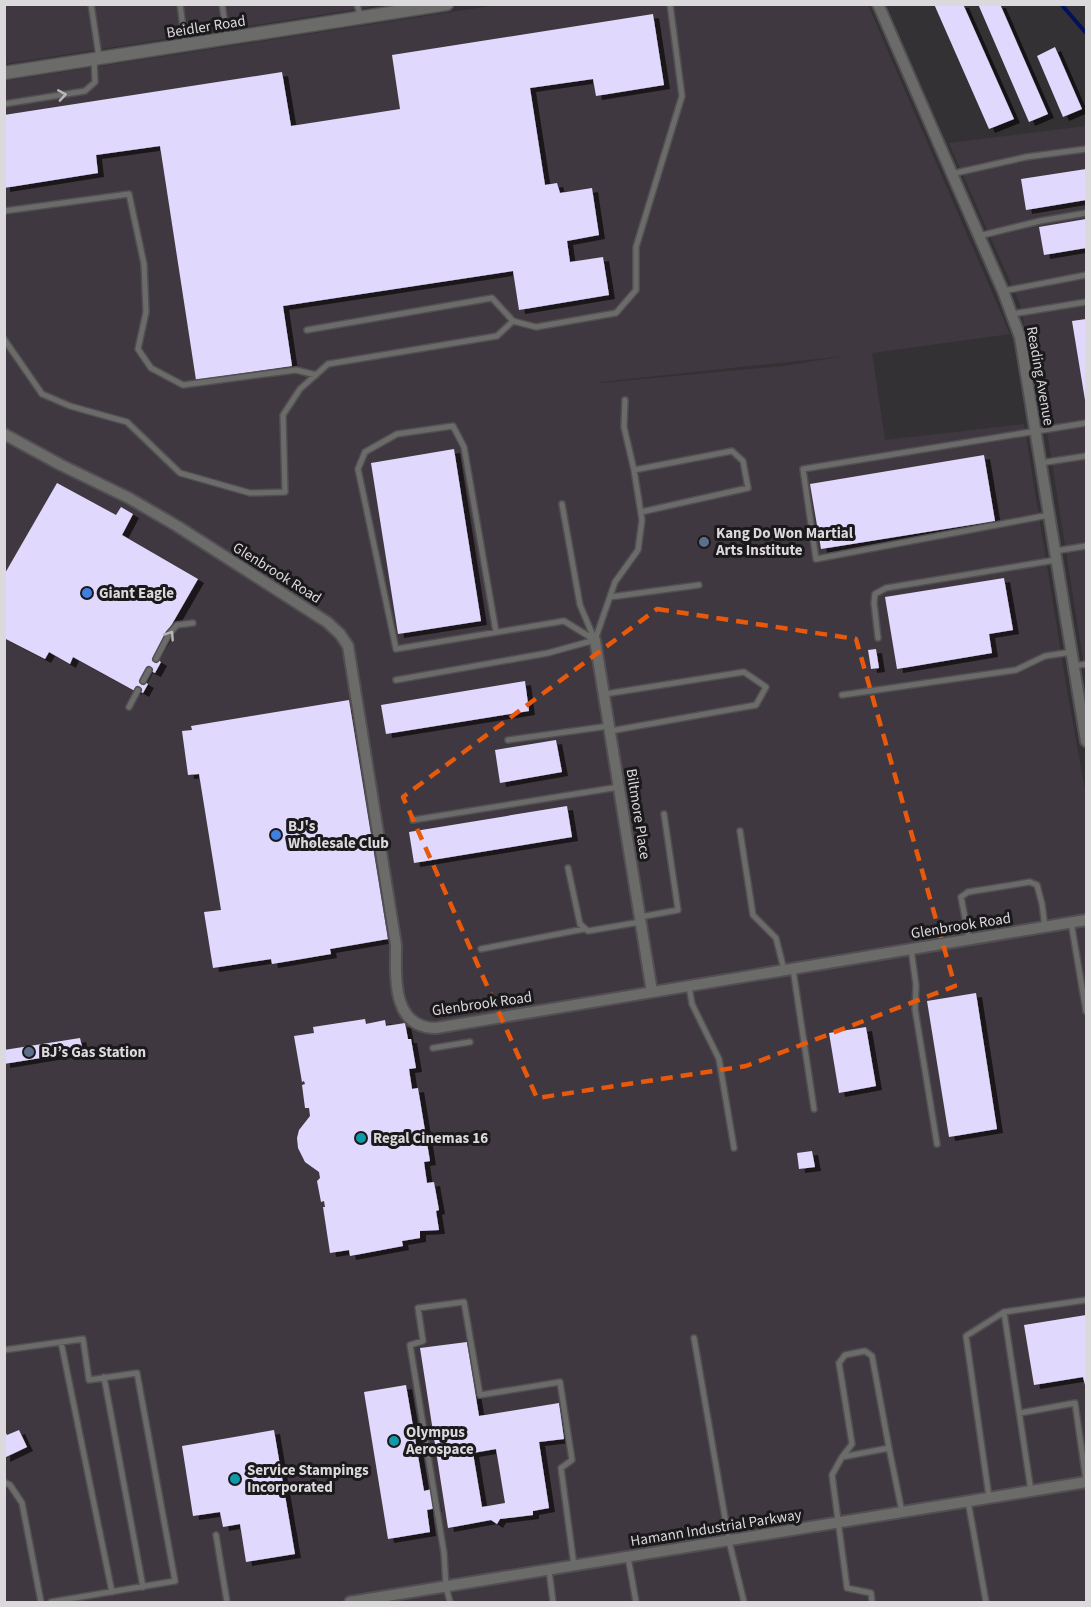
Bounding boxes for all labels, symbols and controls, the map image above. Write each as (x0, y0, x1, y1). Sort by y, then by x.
street label: Beidler Road (165, 10, 247, 44)
one-way arrow (58, 89, 67, 101)
street label: Reading Avenue (1021, 325, 1059, 427)
place label: Kang Do Won Martial Arts Institute (715, 523, 854, 561)
marker: Kang Do Won Martial Arts Institute (697, 535, 711, 549)
street label: Glenbrook Road (229, 537, 325, 609)
place label: Giant Eagle (99, 583, 174, 604)
marker: Giant Eagle (80, 586, 94, 600)
one-way arrow (163, 630, 174, 641)
street label: Biltmore Place (620, 767, 656, 861)
place label: BJ's Wholesale Club (288, 816, 389, 854)
marker: BJ's Wholesale Club (269, 828, 283, 842)
street label: Glenbrook Road (909, 908, 1013, 944)
street label: Glenbrook Road (431, 987, 533, 1021)
place label: BJ’s Gas Station (41, 1042, 146, 1063)
marker: BJ’s Gas Station (22, 1045, 36, 1059)
place label: Regal Cinemas 16 (373, 1128, 488, 1149)
marker: Regal Cinemas 16 (354, 1131, 368, 1145)
place label: Olympus Aerospace (405, 1422, 474, 1460)
marker: Olympus Aerospace (387, 1434, 401, 1448)
place label: Service Stampings Incorporated (247, 1460, 369, 1498)
marker: Service Stampings Incorporated (228, 1472, 242, 1486)
street label: Hamann Industrial Parkway (629, 1504, 803, 1552)

